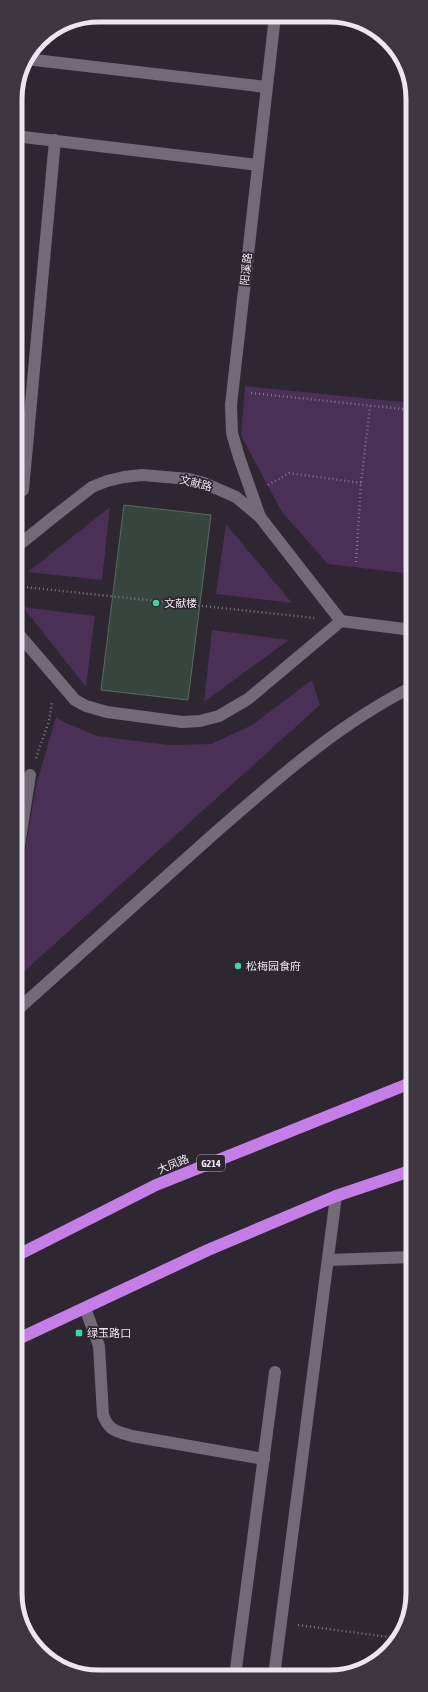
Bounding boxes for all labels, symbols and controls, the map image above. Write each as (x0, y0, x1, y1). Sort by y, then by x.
street label: 阳溪路 (238, 252, 254, 286)
street label: 文献路 (179, 473, 213, 493)
place label: 文献楼 (164, 597, 197, 609)
marker: 文献楼 (151, 598, 161, 608)
place label: 松梅园食府 (246, 960, 301, 972)
marker: 松梅园食府 (233, 961, 243, 971)
street label: 大凤路 (155, 1152, 191, 1176)
road number: G214 (197, 1155, 225, 1171)
place label: 绿玉路口 (87, 1327, 131, 1339)
marker: 绿玉路口 (74, 1328, 84, 1338)

